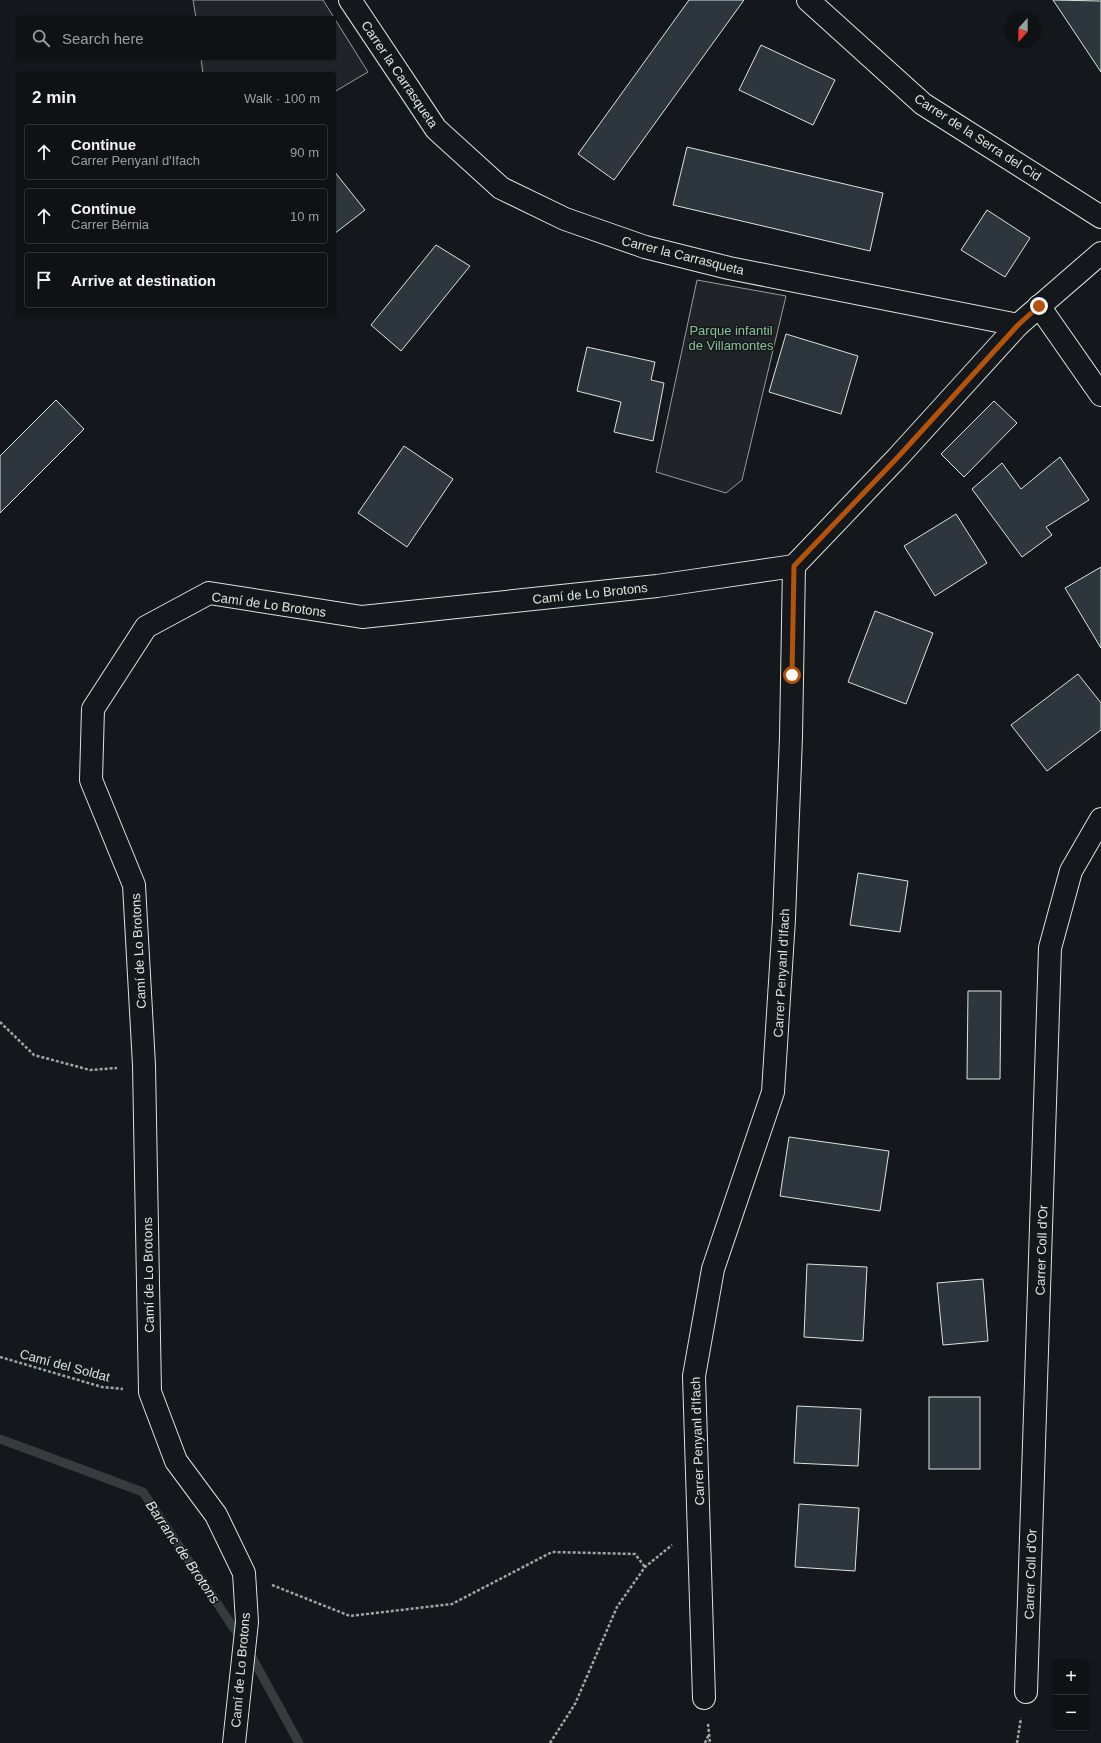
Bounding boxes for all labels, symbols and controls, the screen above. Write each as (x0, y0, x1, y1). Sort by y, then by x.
north arrow (1005, 12, 1041, 48)
search box (16, 16, 336, 60)
street label: Carrer la Carrasqueta (358, 18, 441, 131)
icon: search (30, 27, 52, 49)
text: Search here (62, 30, 144, 47)
text: 2 min (32, 88, 76, 107)
text: Walk · 100 m (244, 91, 320, 106)
street label: Carrer de la Serra del Cid (912, 91, 1044, 184)
text: Continue (71, 136, 136, 153)
icon: ahead (33, 141, 55, 163)
text: 90 m (290, 145, 319, 160)
text: Carrer Penyanl d'Ifach (71, 153, 200, 168)
text: Continue (71, 200, 136, 217)
icon: ahead (33, 205, 55, 227)
text: 10 m (290, 209, 319, 224)
text: Carrer Bérnia (71, 217, 149, 232)
street label: Carrer la Carrasqueta (620, 233, 746, 278)
icon: arrive (33, 269, 55, 291)
text: Arrive at destination (71, 272, 216, 289)
route end (1030, 297, 1048, 315)
park label: Parque infantil de Villamontes (688, 323, 774, 353)
street label: Camí de Lo Brotons (532, 580, 649, 607)
street label: Camí de Lo Brotons (211, 589, 328, 620)
route start (783, 666, 801, 684)
street label: Camí de Lo Brotons (128, 892, 149, 1009)
street label: Carrer Penyanl d'Ifach (771, 908, 792, 1038)
street label: Carrer Coll d'Or (1032, 1204, 1051, 1296)
street label: Camí de Lo Brotons (140, 1217, 157, 1333)
street label: Camí del Soldat (18, 1346, 112, 1385)
street label: Carrer Penyanl d'Ifach (688, 1376, 707, 1506)
water label: Barranc de Brotons (143, 1498, 223, 1606)
street label: Carrer Coll d'Or (1021, 1528, 1040, 1620)
street label: Camí de Lo Brotons (228, 1611, 253, 1728)
map controls (1053, 1659, 1089, 1731)
button: + (1053, 1659, 1089, 1695)
button: − (1053, 1695, 1089, 1731)

